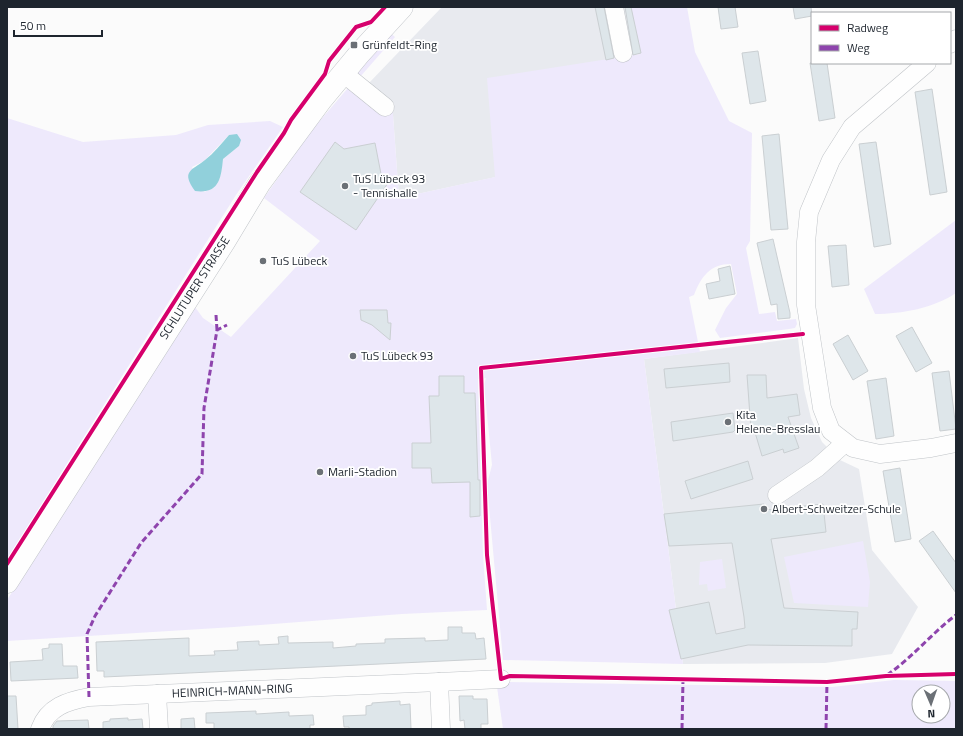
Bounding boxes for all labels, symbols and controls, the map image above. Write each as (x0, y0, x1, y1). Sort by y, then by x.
scale bar (14, 12, 102, 38)
legend (811, 12, 951, 64)
text: 50 m (20, 16, 46, 35)
text: Radweg (847, 18, 888, 37)
place label: Grünfeldt-Ring (362, 35, 437, 54)
text: Weg (847, 38, 870, 57)
marker: Grünfeldt-Ring (349, 40, 359, 50)
place label: TuS Lübeck 93 - Tennishalle (353, 169, 425, 202)
marker: TuS Lübeck 93 - Tennishalle (340, 181, 350, 191)
street label: SCHLUTUPER STRASSE (154, 232, 235, 343)
place label: TuS Lübeck (271, 251, 327, 270)
marker: TuS Lübeck (258, 256, 268, 266)
place label: TuS Lübeck 93 (361, 346, 433, 365)
marker: TuS Lübeck 93 (348, 351, 358, 361)
place label: Kita Helene-Bresslau (736, 405, 821, 438)
marker: Kita Helene-Bresslau (723, 417, 733, 427)
place label: Marli-Stadion (328, 462, 397, 481)
marker: Marli-Stadion (315, 467, 325, 477)
place label: Albert-Schweitzer-Schule (772, 499, 901, 518)
marker: Albert-Schweitzer-Schule (759, 504, 769, 514)
street label: HEINRICH-MANN-RING (171, 678, 293, 702)
north arrow (911, 684, 951, 724)
text: N (927, 706, 935, 722)

